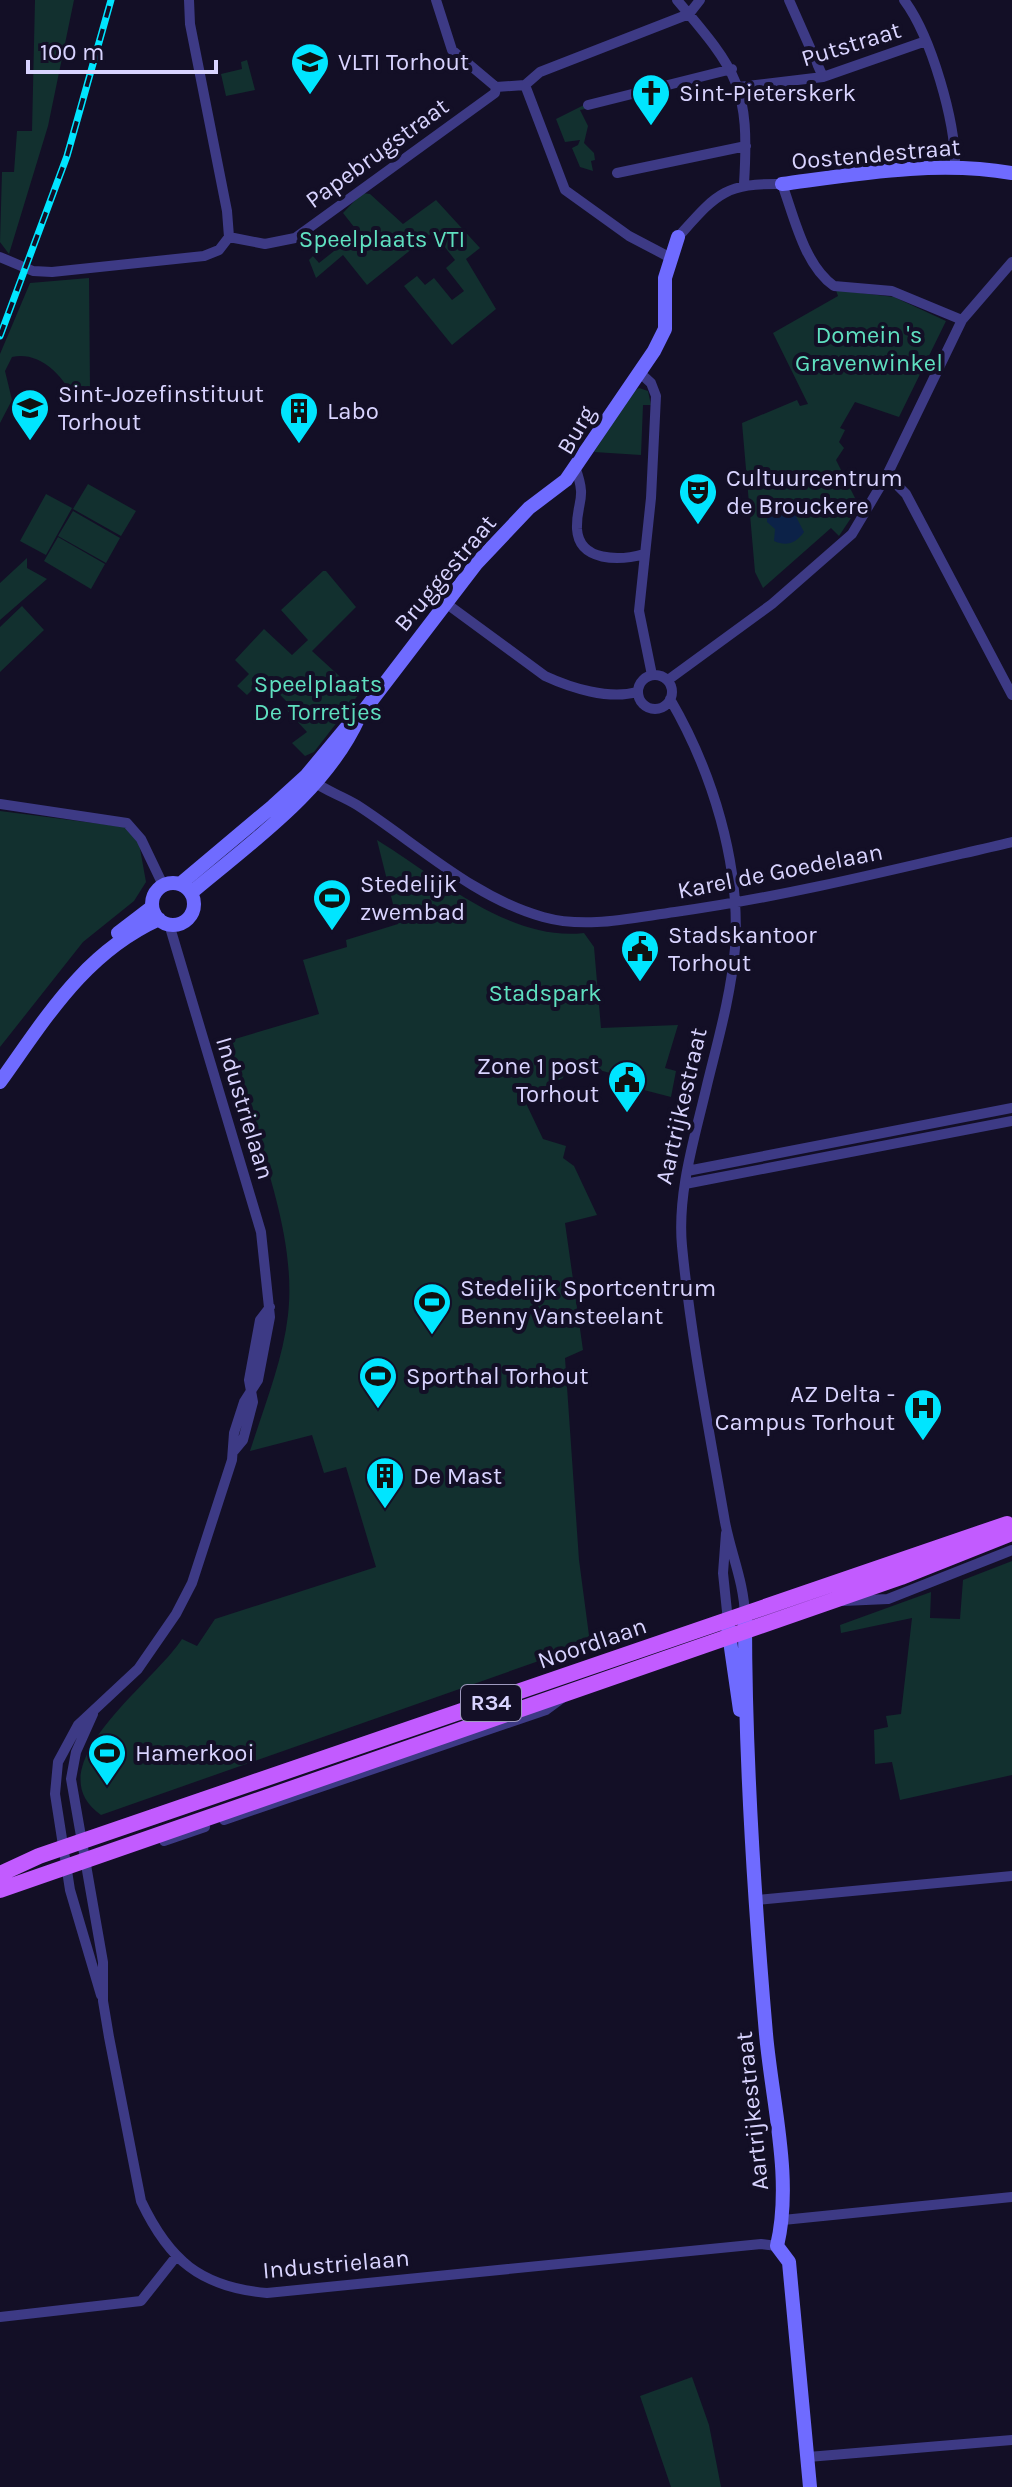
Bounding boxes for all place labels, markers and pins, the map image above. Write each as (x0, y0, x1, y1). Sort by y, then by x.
school or university icon: VLTI Torhout (289, 41, 331, 96)
place label: VLTI Torhout (338, 48, 469, 76)
church icon: Sint-Pieterskerk (630, 72, 672, 127)
place label: Sint-Pieterskerk (679, 79, 856, 107)
place label: Sint-Jozefinstituut Torhout (58, 380, 264, 436)
school or university icon: Sint-Jozefinstituut Torhout (9, 387, 51, 442)
building icon: Labo (278, 390, 320, 445)
place label: Labo (327, 397, 379, 425)
place label: Cultuurcentrum de Brouckere (726, 464, 903, 520)
theatre icon: Cultuurcentrum de Brouckere (677, 471, 719, 526)
place label: Stedelijk zwembad (360, 870, 465, 926)
sports icon: Stedelijk zwembad (311, 877, 353, 932)
place label: Stadskantoor Torhout (668, 921, 817, 977)
public building icon: Stadskantoor Torhout (619, 928, 661, 983)
place label: Zone 1 post Torhout (477, 1052, 599, 1108)
public building icon: Zone 1 post Torhout (606, 1059, 648, 1114)
place label: Stedelijk Sportcentrum Benny Vansteelant (460, 1274, 716, 1330)
sports icon: Stedelijk Sportcentrum Benny Vansteelant (411, 1281, 453, 1336)
sports icon: Sporthal Torhout (357, 1355, 399, 1410)
place label: Sporthal Torhout (406, 1362, 589, 1390)
place label: AZ Delta - Campus Torhout (715, 1380, 895, 1436)
hospital icon: AZ Delta - Campus Torhout (902, 1387, 944, 1442)
building icon: De Mast (364, 1455, 406, 1510)
place label: De Mast (413, 1462, 502, 1490)
sports icon: Hamerkooi (86, 1732, 128, 1787)
place label: Hamerkooi (135, 1739, 255, 1767)

